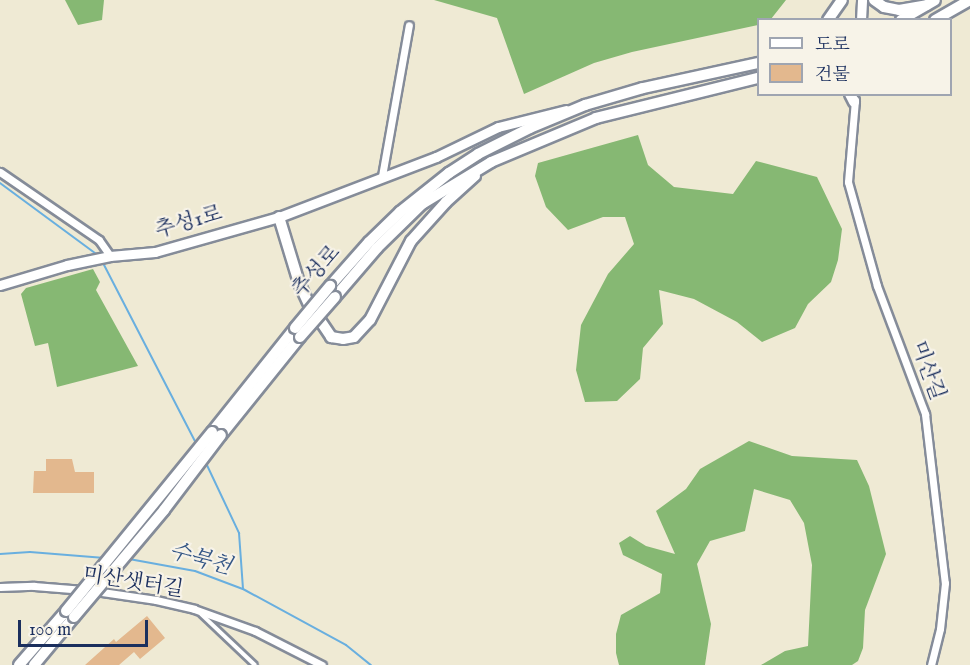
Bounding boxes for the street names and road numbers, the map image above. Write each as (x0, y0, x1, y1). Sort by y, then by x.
street label: 추성1로 (153, 201, 225, 245)
street label: 추성로 (288, 241, 346, 303)
street label: 미산길 (905, 338, 949, 404)
street label: 미산샛터길 (81, 563, 185, 603)

